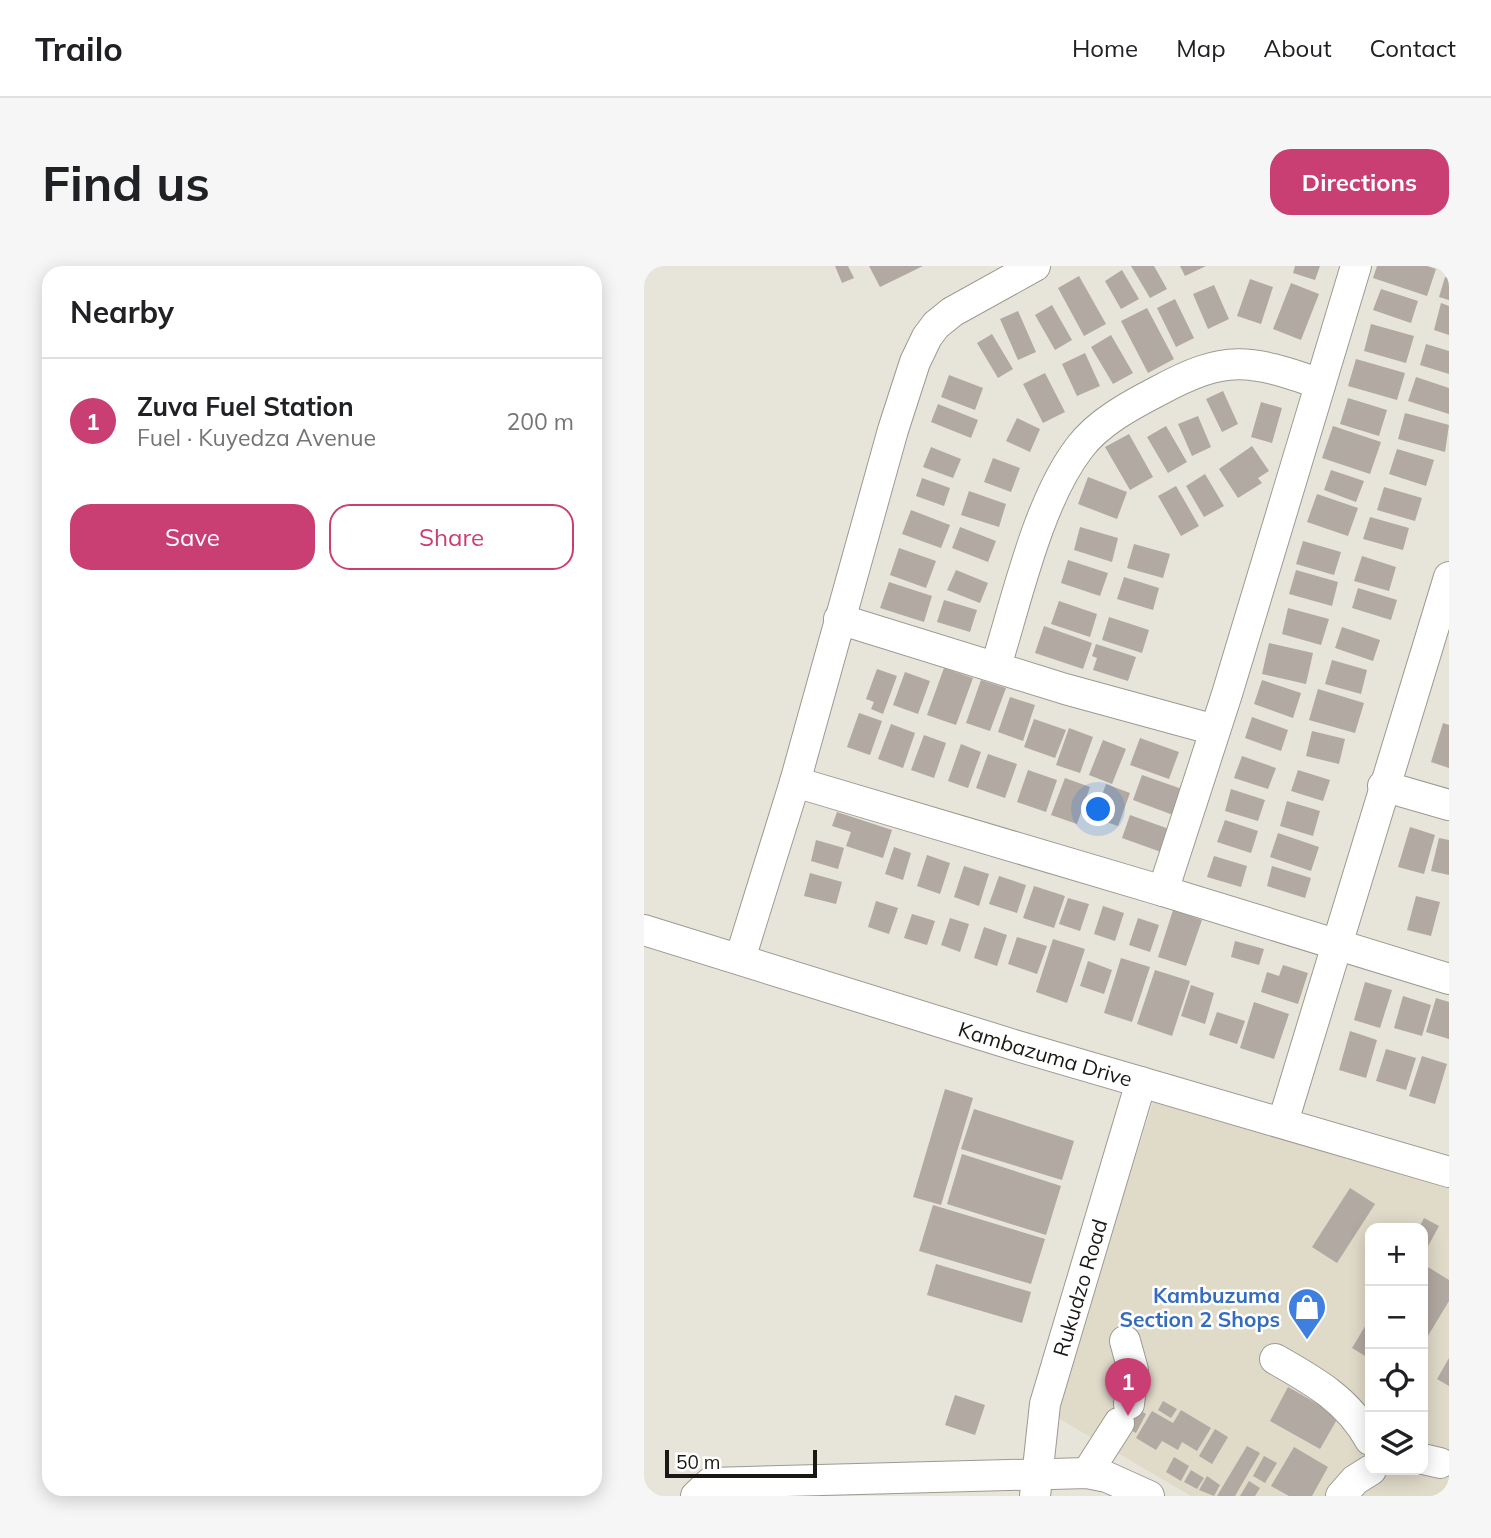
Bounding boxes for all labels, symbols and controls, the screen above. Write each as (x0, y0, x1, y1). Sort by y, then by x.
text: Trailo (35, 28, 123, 69)
text: Home (1072, 33, 1138, 63)
text: Map (1176, 33, 1226, 63)
text: About (1264, 33, 1332, 63)
text: Contact (1370, 33, 1456, 63)
button: Directions (1270, 149, 1449, 215)
text: Find us (42, 152, 210, 213)
text: Nearby (70, 293, 174, 331)
text: Zuva Fuel Station (137, 390, 354, 423)
text: 1 (86, 407, 100, 436)
text: 200 m (506, 407, 574, 436)
text: Fuel · Kuyedza Avenue (137, 423, 376, 452)
button: Save (70, 504, 315, 570)
button: Share (329, 504, 574, 570)
your location (1081, 792, 1115, 826)
street label: Kambazuma Drive (955, 1016, 1135, 1092)
street label: Rukudzo Road (1047, 1216, 1112, 1359)
map controls (1365, 1223, 1428, 1475)
button: + (1365, 1223, 1428, 1286)
place label: Kambuzuma Section 2 Shops (1119, 1282, 1280, 1332)
shop icon: Kambuzuma Section 2 Shops (1286, 1286, 1328, 1341)
button: − (1365, 1286, 1428, 1349)
button: locate (1365, 1349, 1428, 1412)
pin: 1 (1105, 1358, 1151, 1416)
button: layers (1365, 1412, 1428, 1475)
scale bar (665, 1447, 817, 1479)
text: 50 m (676, 1450, 720, 1474)

